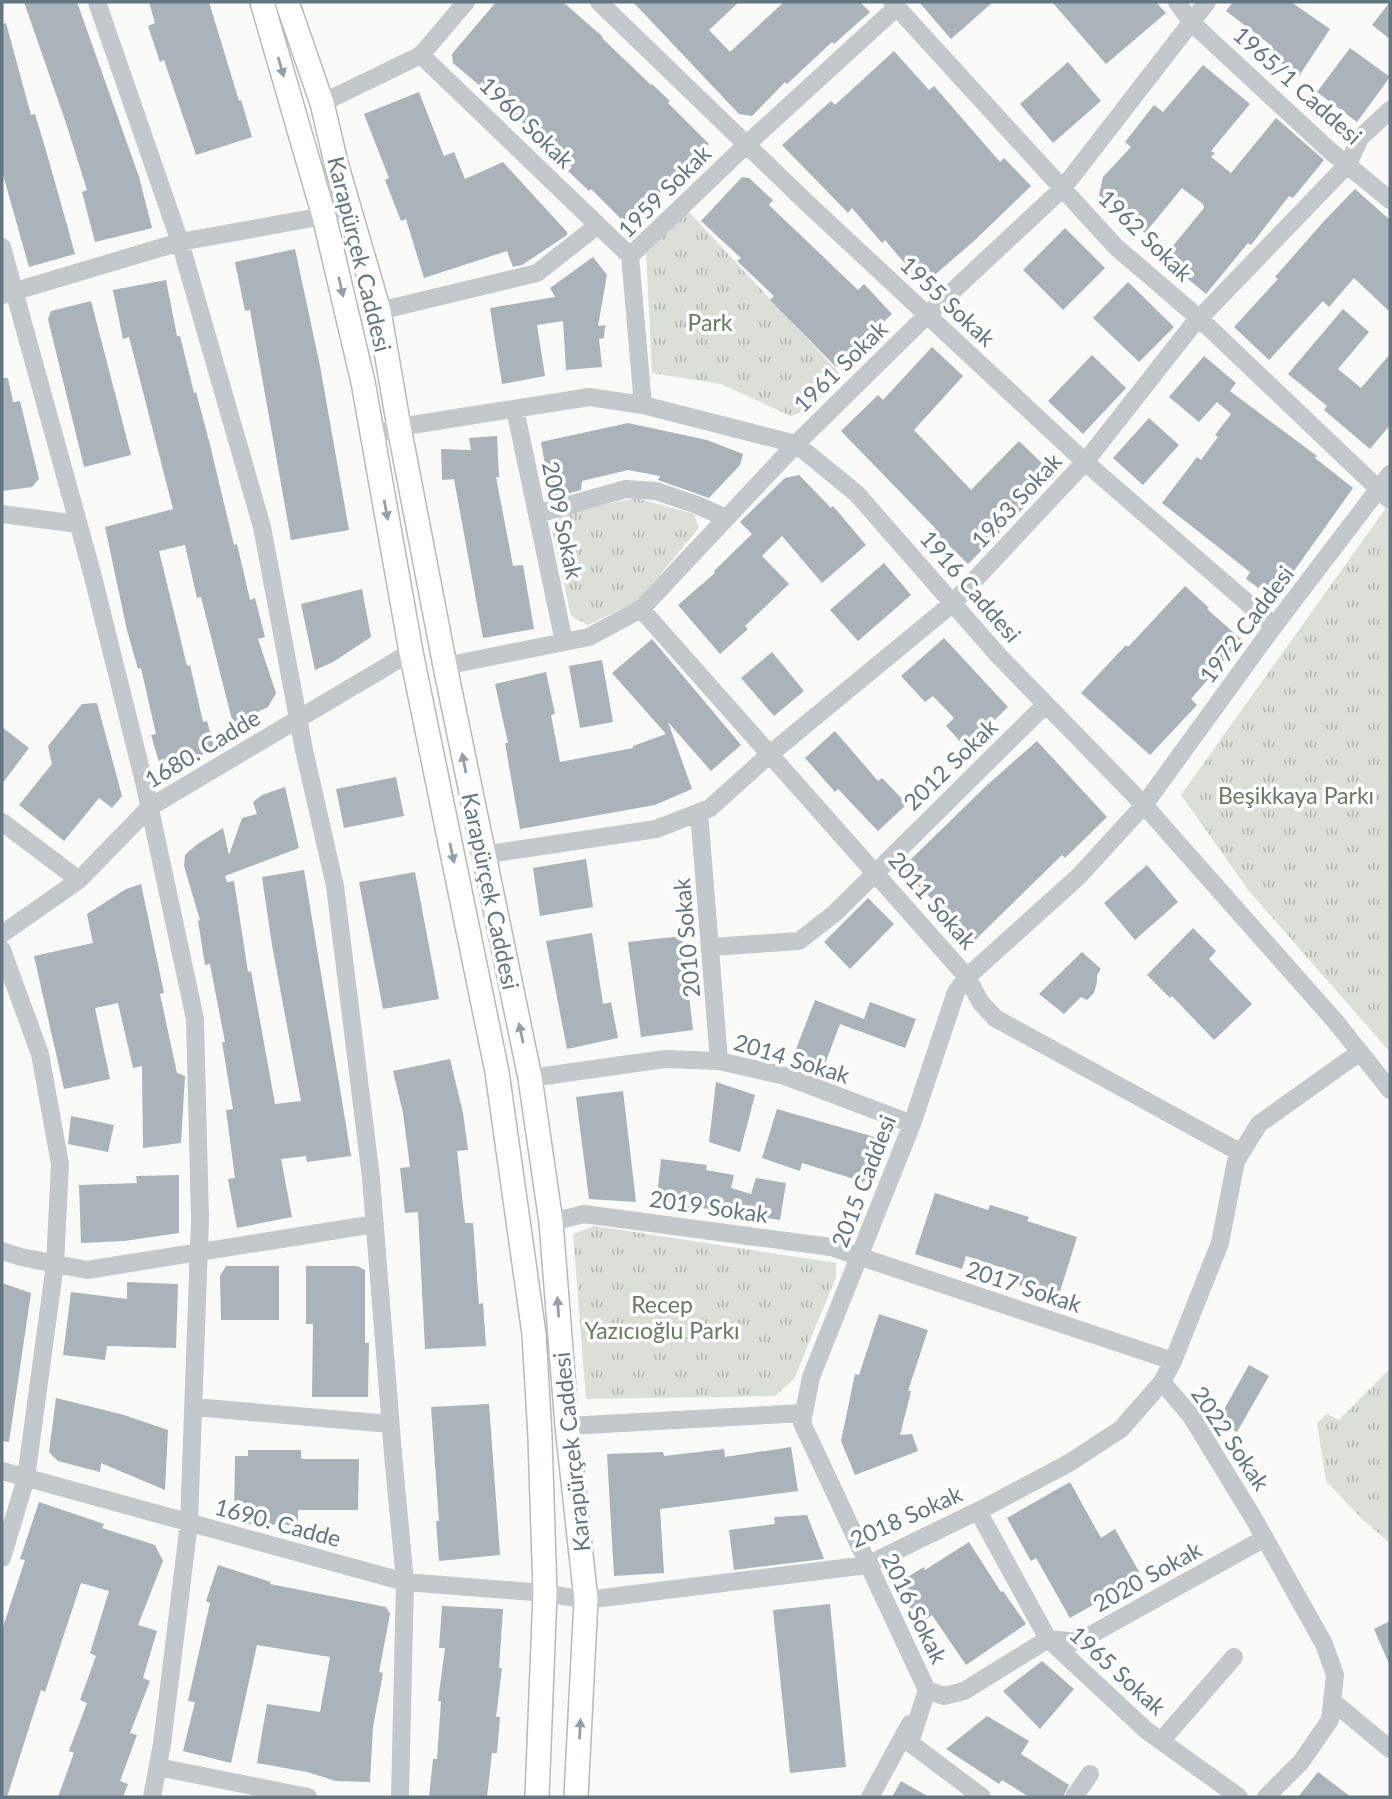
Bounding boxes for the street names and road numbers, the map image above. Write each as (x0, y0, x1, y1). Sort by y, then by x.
street label: 1965/1 Caddesi (1228, 20, 1368, 150)
street label: 1960 Sokak (474, 70, 580, 174)
street label: 1959 Sokak (612, 139, 716, 243)
street label: Karapürçek Caddesi (322, 153, 398, 355)
street label: 1962 Sokak (1093, 183, 1199, 287)
street label: 1955 Sokak (895, 250, 1001, 352)
street label: 1961 Sokak (787, 314, 893, 418)
street label: 1963 Sokak (965, 447, 1067, 553)
street label: 2009 Sokak (537, 459, 589, 582)
street label: 1916 Caddesi (915, 524, 1027, 648)
street label: 1972 Caddesi (1193, 560, 1299, 688)
street label: 1680. Cadde (139, 703, 265, 793)
street label: 2012 Sokak (897, 712, 1003, 816)
street label: Karapürçek Caddesi (456, 790, 526, 992)
street label: 2011 Sokak (883, 846, 983, 955)
street label: 2010 Sokak (667, 877, 705, 999)
street label: 2014 Sokak (731, 1027, 854, 1089)
street label: 2015 Caddesi (825, 1111, 901, 1251)
street label: 2019 Sokak (648, 1184, 770, 1228)
street label: 2017 Sokak (963, 1254, 1085, 1318)
street label: Karapürçek Caddesi (547, 1351, 595, 1553)
street label: 2022 Sokak (1186, 1381, 1276, 1496)
street label: 2018 Sokak (846, 1479, 967, 1553)
street label: 1690. Cadde (212, 1492, 344, 1552)
street label: 2020 Sokak (1088, 1535, 1206, 1617)
street label: 2016 Sokak (876, 1548, 954, 1668)
street label: 1965 Sokak (1064, 1620, 1172, 1721)

